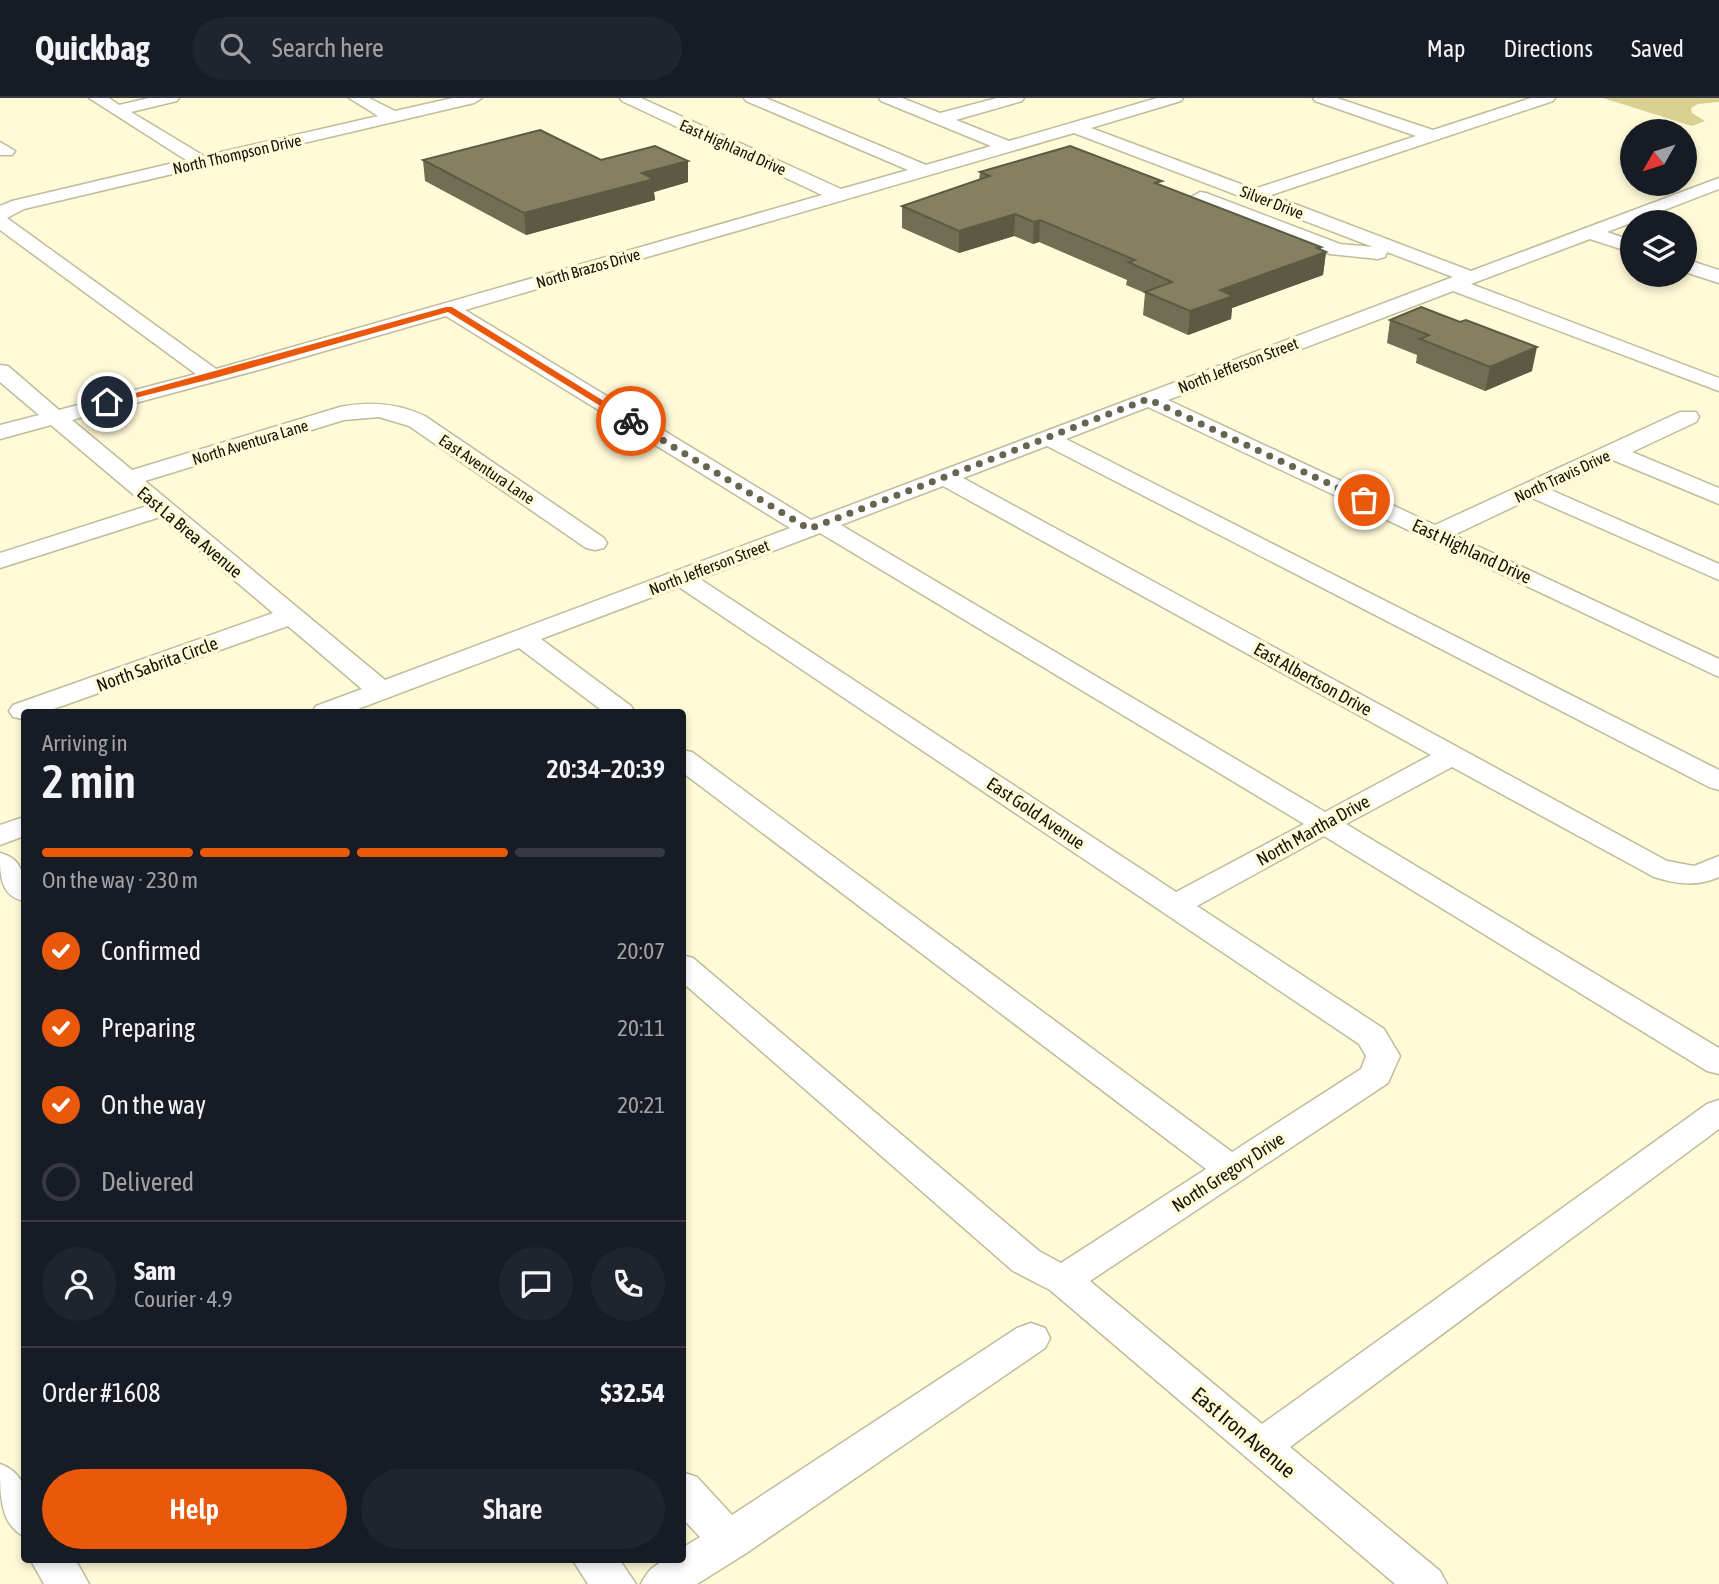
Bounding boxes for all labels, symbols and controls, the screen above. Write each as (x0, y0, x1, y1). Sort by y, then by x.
search box (192, 17, 682, 80)
text: Quickbag (35, 29, 150, 67)
icon: search (216, 29, 254, 67)
text: Search here (272, 33, 384, 63)
text: Map (1427, 35, 1465, 62)
text: Directions (1503, 35, 1593, 62)
text: Saved (1631, 35, 1684, 62)
street label: East Highland Drive (677, 115, 789, 179)
north arrow (1620, 119, 1698, 196)
map controls (1620, 119, 1697, 287)
street label: North Thompson Drive (171, 130, 303, 179)
street label: Silver Drive (1238, 182, 1306, 222)
button: layers (1620, 210, 1697, 287)
street label: North Brazos Drive (534, 245, 642, 291)
street label: North Jefferson Street (1175, 334, 1301, 396)
pin (77, 372, 137, 432)
icon: home (88, 383, 126, 421)
courier (596, 386, 666, 456)
icon: bike (612, 402, 650, 440)
street label: North Aventura Lane (190, 416, 310, 468)
street label: East Aventura Lane (436, 430, 538, 508)
street label: North Travis Drive (1511, 446, 1613, 506)
pin (1334, 470, 1394, 530)
icon: bag (1345, 481, 1383, 519)
street label: East La Brea Avenue (133, 482, 247, 582)
street label: East Highland Drive (1409, 514, 1535, 588)
street label: North Jefferson Street (646, 536, 772, 598)
street label: North Sabrita Circle (94, 632, 220, 696)
street label: East Albertson Drive (1250, 638, 1376, 720)
text: Arriving in (42, 730, 128, 756)
text: 20:34–20:39 (547, 754, 665, 784)
text: 2 min (42, 755, 136, 808)
street label: East Gold Avenue (983, 773, 1089, 853)
street label: North Martha Drive (1253, 790, 1373, 870)
text: On the way · 230 m (42, 867, 198, 893)
icon: check (42, 932, 80, 970)
text: Confirmed (101, 936, 201, 966)
text: 20:07 (617, 938, 665, 964)
icon: check (42, 1009, 80, 1047)
text: Preparing (101, 1013, 195, 1043)
text: 20:11 (617, 1015, 665, 1041)
icon: check (42, 1086, 80, 1124)
text: On the way (101, 1090, 206, 1120)
text: 20:21 (617, 1092, 665, 1118)
street label: North Gregory Drive (1168, 1128, 1288, 1216)
text: Delivered (101, 1167, 194, 1197)
button: person (42, 1247, 116, 1321)
button: chat (499, 1247, 573, 1321)
button: phone (591, 1247, 665, 1321)
text: Sam (134, 1256, 176, 1286)
text: Courier · 4.9 (134, 1286, 233, 1312)
text: Order #1608 (42, 1378, 161, 1408)
text: $32.54 (601, 1378, 665, 1408)
street label: East Iron Avenue (1187, 1382, 1301, 1482)
button: Help (42, 1469, 347, 1549)
button: Share (361, 1469, 665, 1549)

